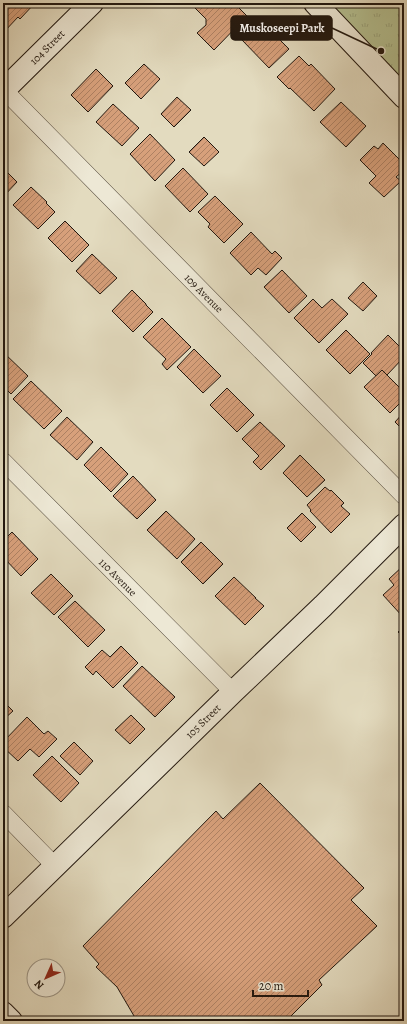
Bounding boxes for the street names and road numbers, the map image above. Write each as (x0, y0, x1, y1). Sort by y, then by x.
street label: 104 Street (27, 26, 68, 68)
street label: 109 Avenue (181, 271, 227, 316)
street label: 110 Avenue (95, 555, 140, 600)
street label: 105 Street (182, 701, 224, 742)

